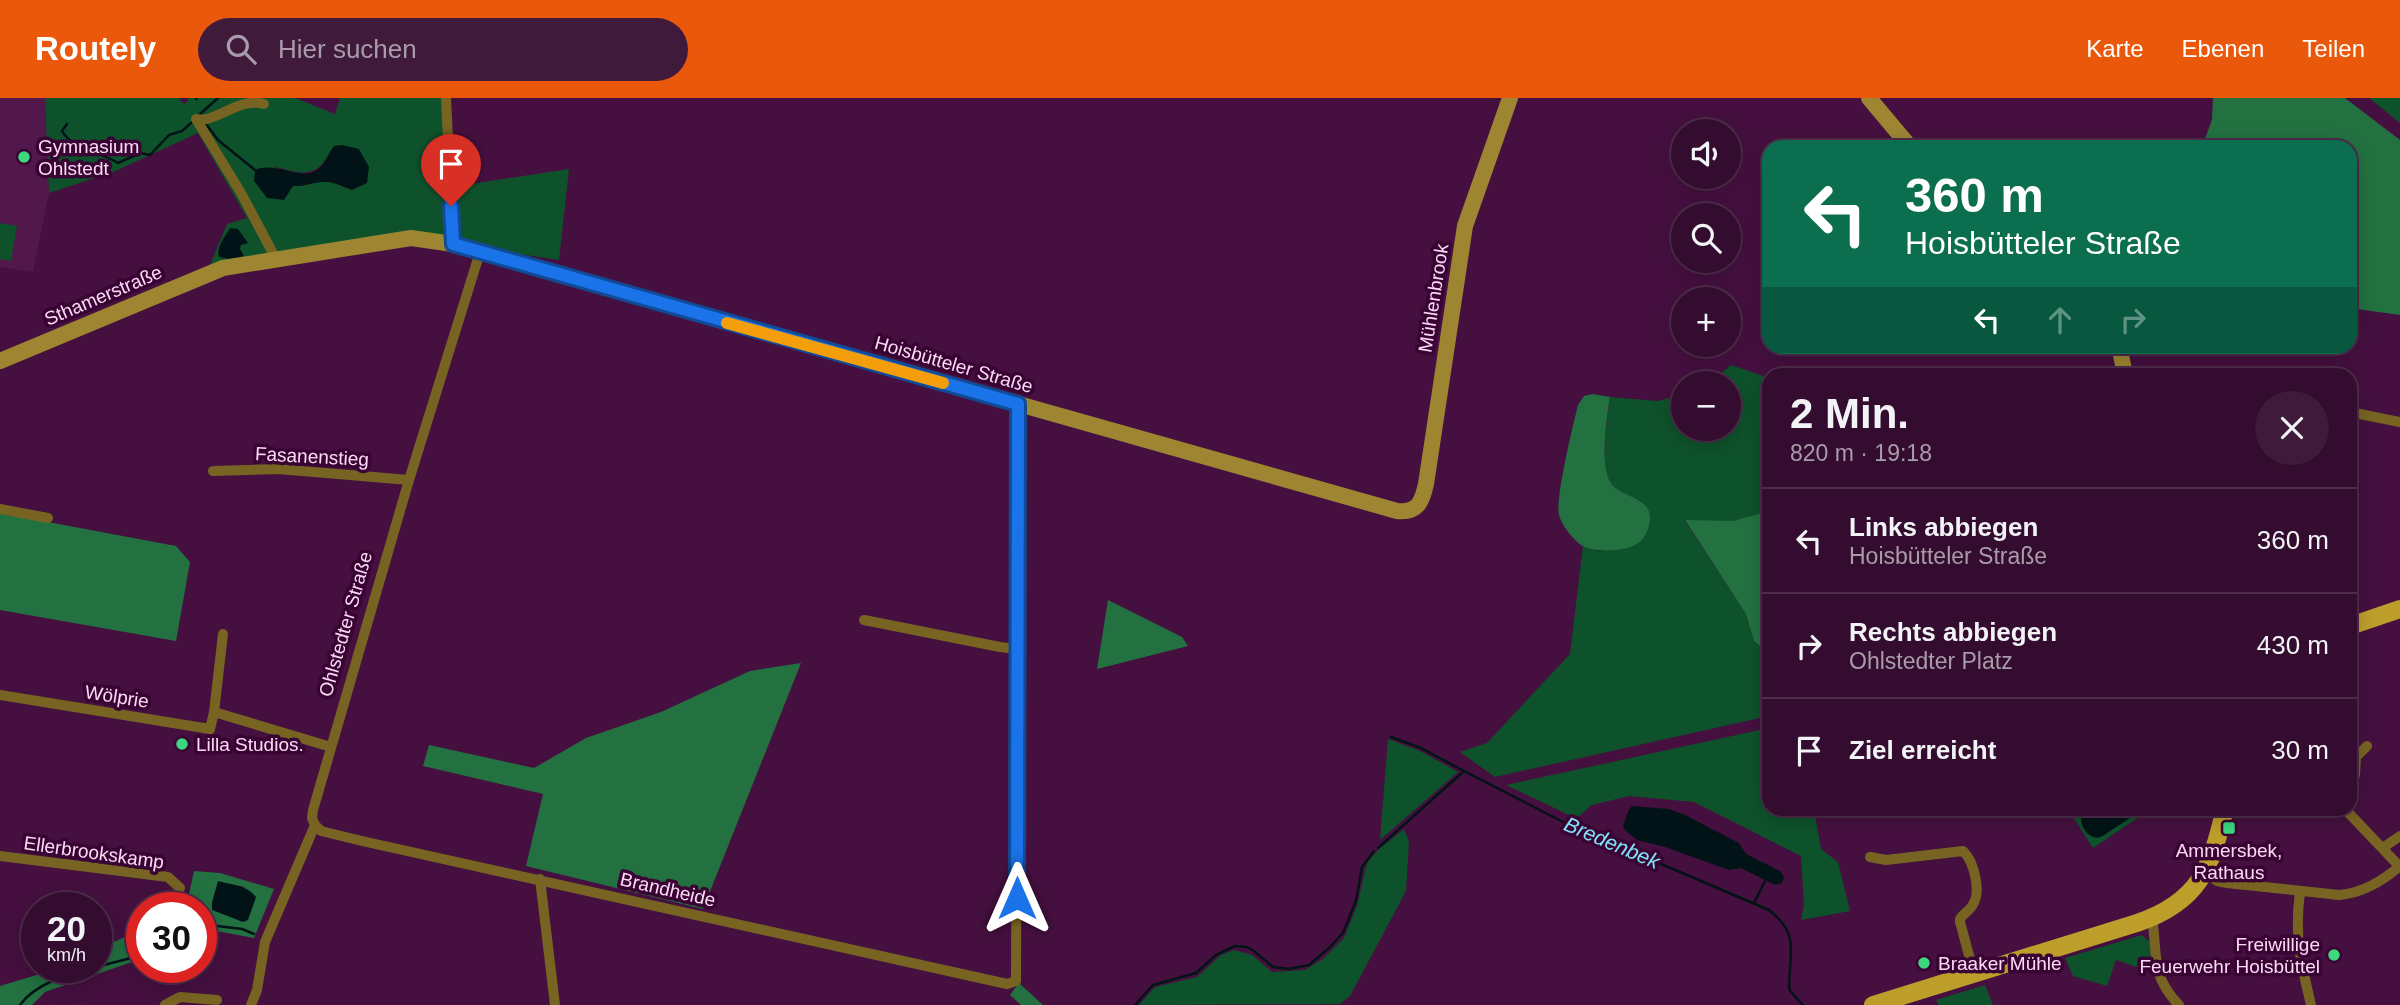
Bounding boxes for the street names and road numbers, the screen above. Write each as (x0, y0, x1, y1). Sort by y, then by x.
street label: Mühlenbrook (1415, 242, 1453, 354)
street label: Sthamerstraße (41, 261, 165, 330)
street label: Hoisbütteler Straße (872, 332, 1035, 397)
street label: Fasanenstieg (254, 443, 369, 470)
street label: Ohlstedter Straße (315, 549, 376, 699)
street label: Wölprie (83, 681, 150, 712)
street label: Ellerbrookskamp (22, 832, 165, 873)
street label: Brandheide (618, 868, 718, 911)

